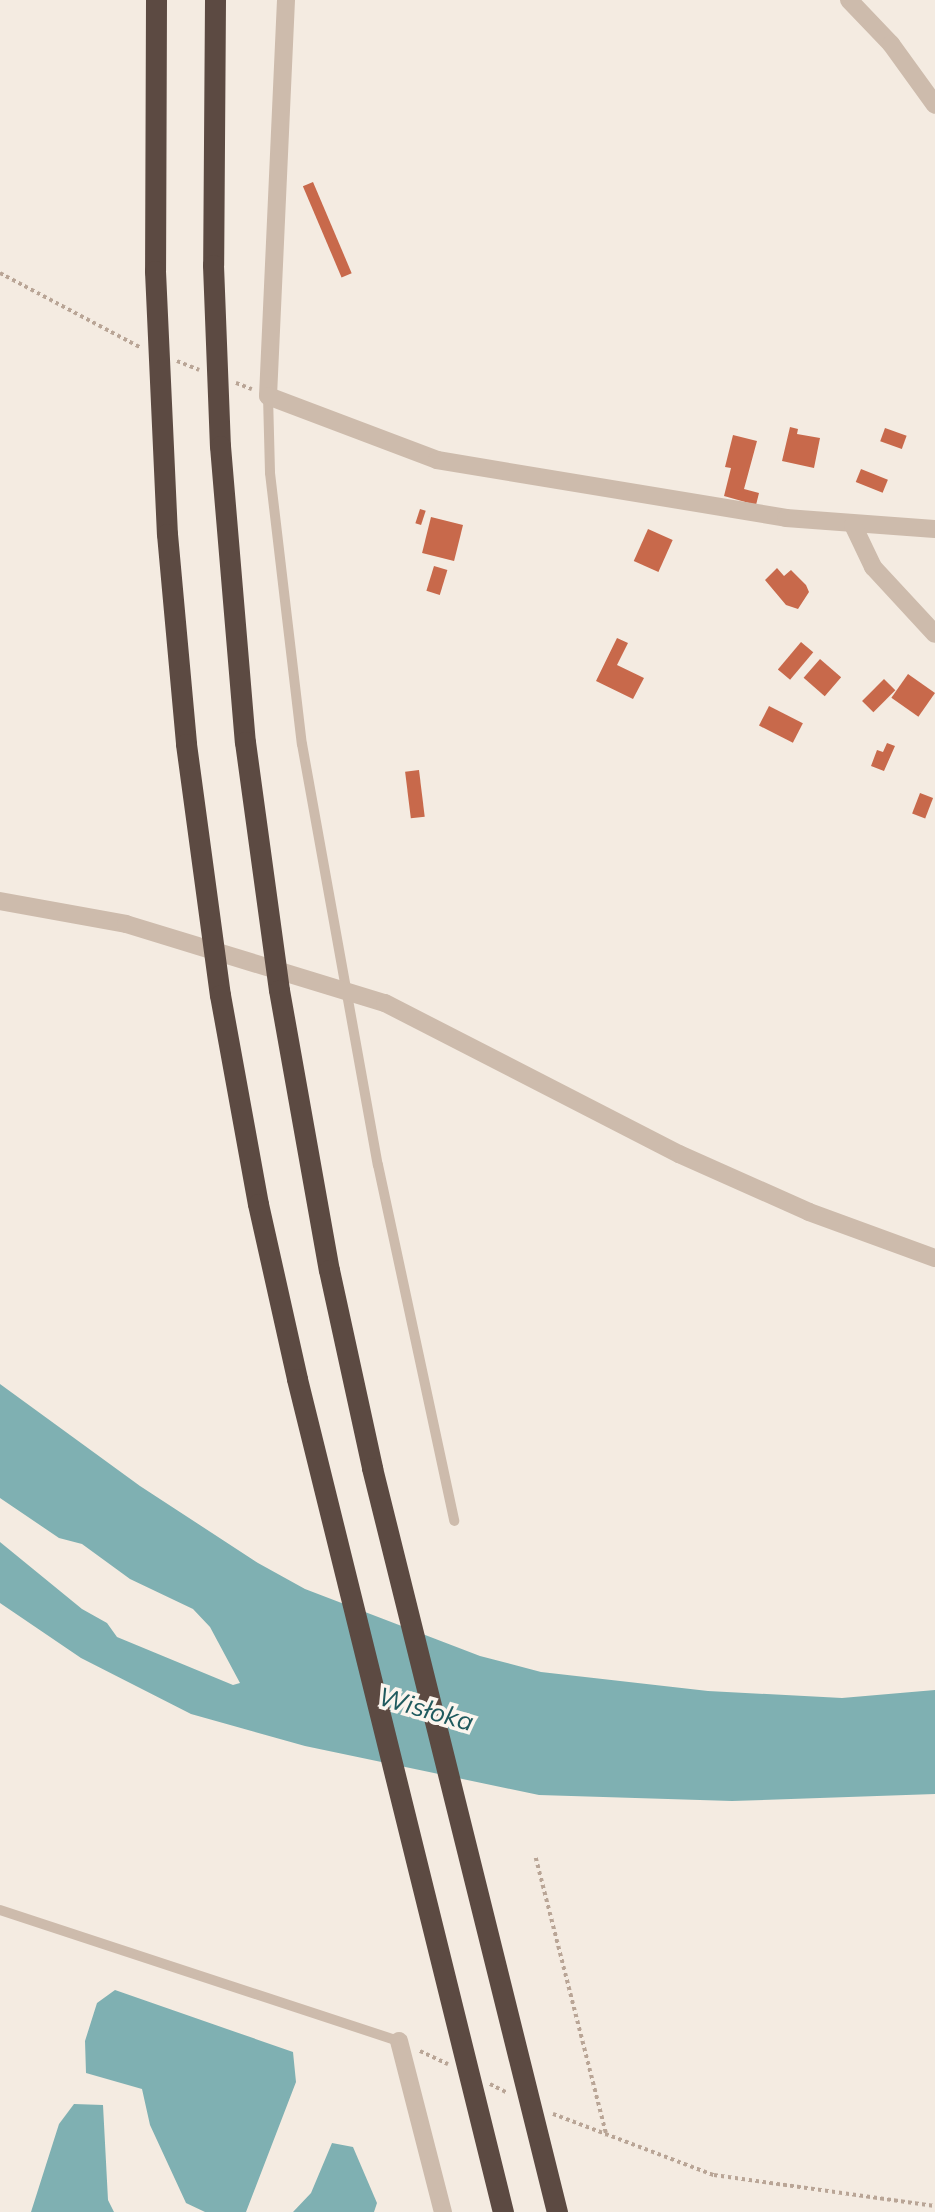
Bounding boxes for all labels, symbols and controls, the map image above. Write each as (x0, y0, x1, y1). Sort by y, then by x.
water label: Wisłoka (375, 1681, 477, 1737)

